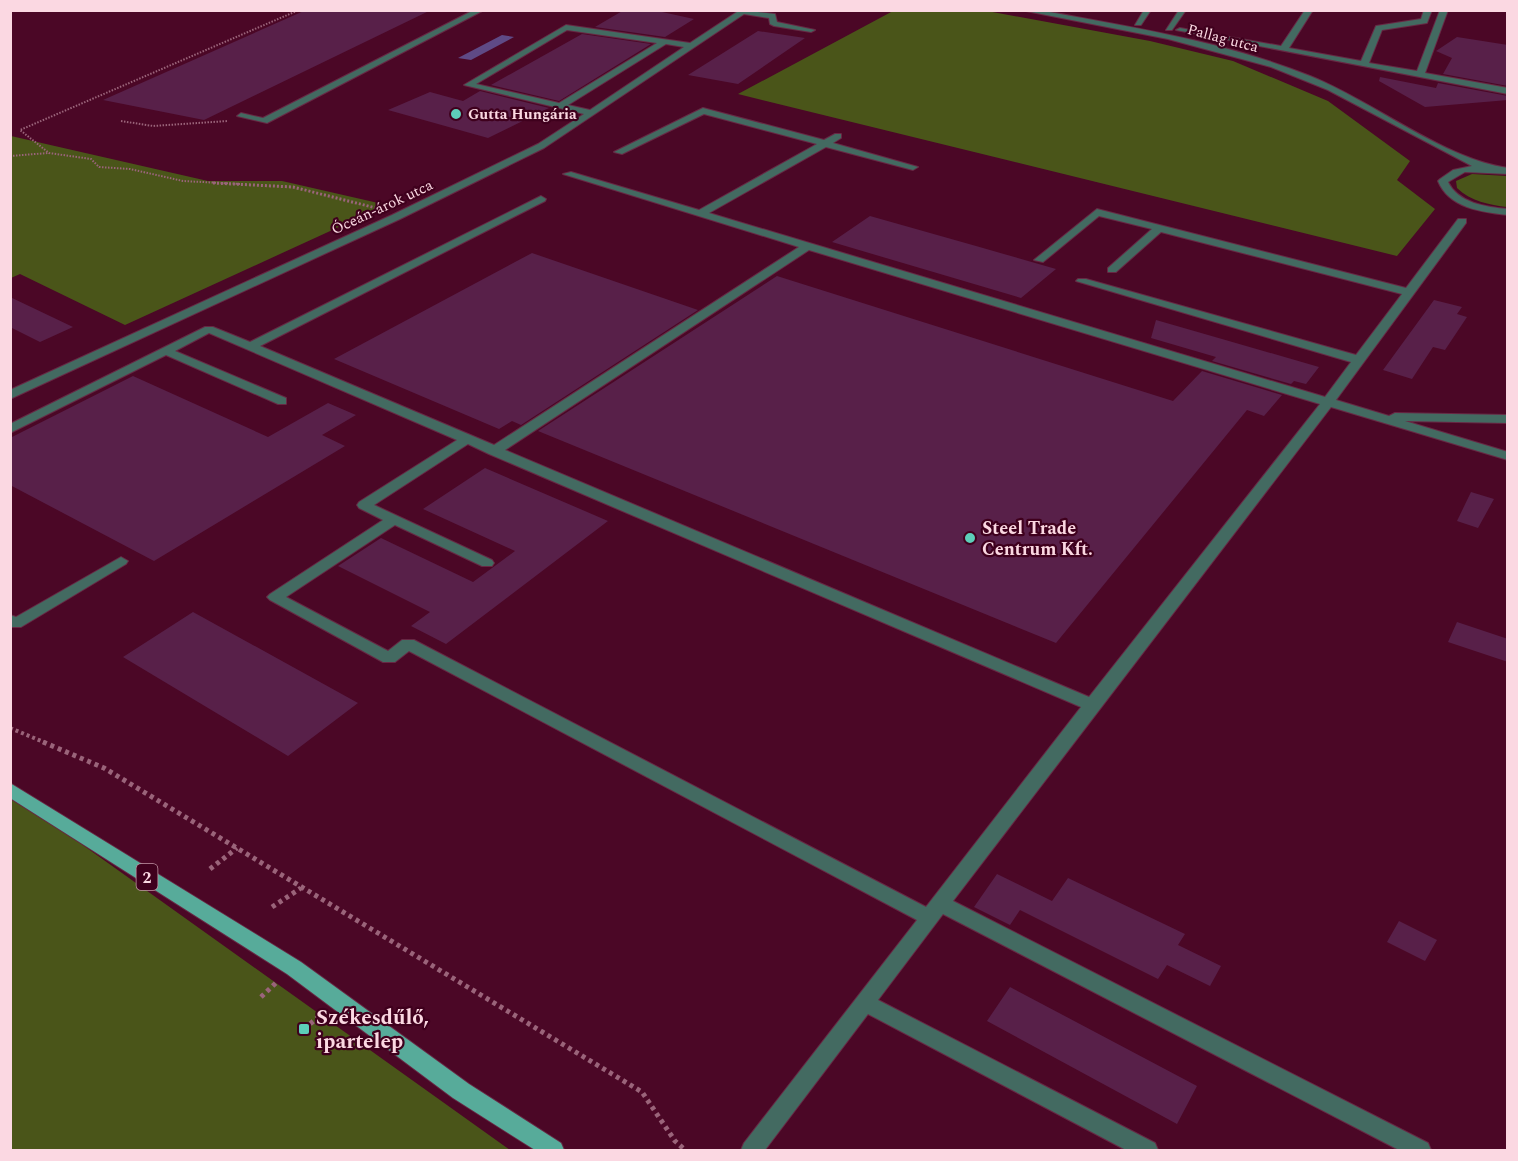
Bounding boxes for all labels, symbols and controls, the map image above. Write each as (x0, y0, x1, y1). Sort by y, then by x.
street label: Pallag utca (1185, 18, 1262, 59)
place label: Gutta Hungária (468, 103, 577, 126)
marker: Gutta Hungária (449, 107, 463, 121)
street label: Óceán-árok utca (327, 173, 438, 241)
place label: Steel Trade Centrum Kft. (982, 515, 1093, 563)
marker: Steel Trade Centrum Kft. (963, 531, 977, 545)
road number: 2 (136, 864, 158, 890)
place label: Székesdűlő, ipartelep (316, 1002, 429, 1058)
marker: Székesdűlő, ipartelep (297, 1022, 311, 1036)

